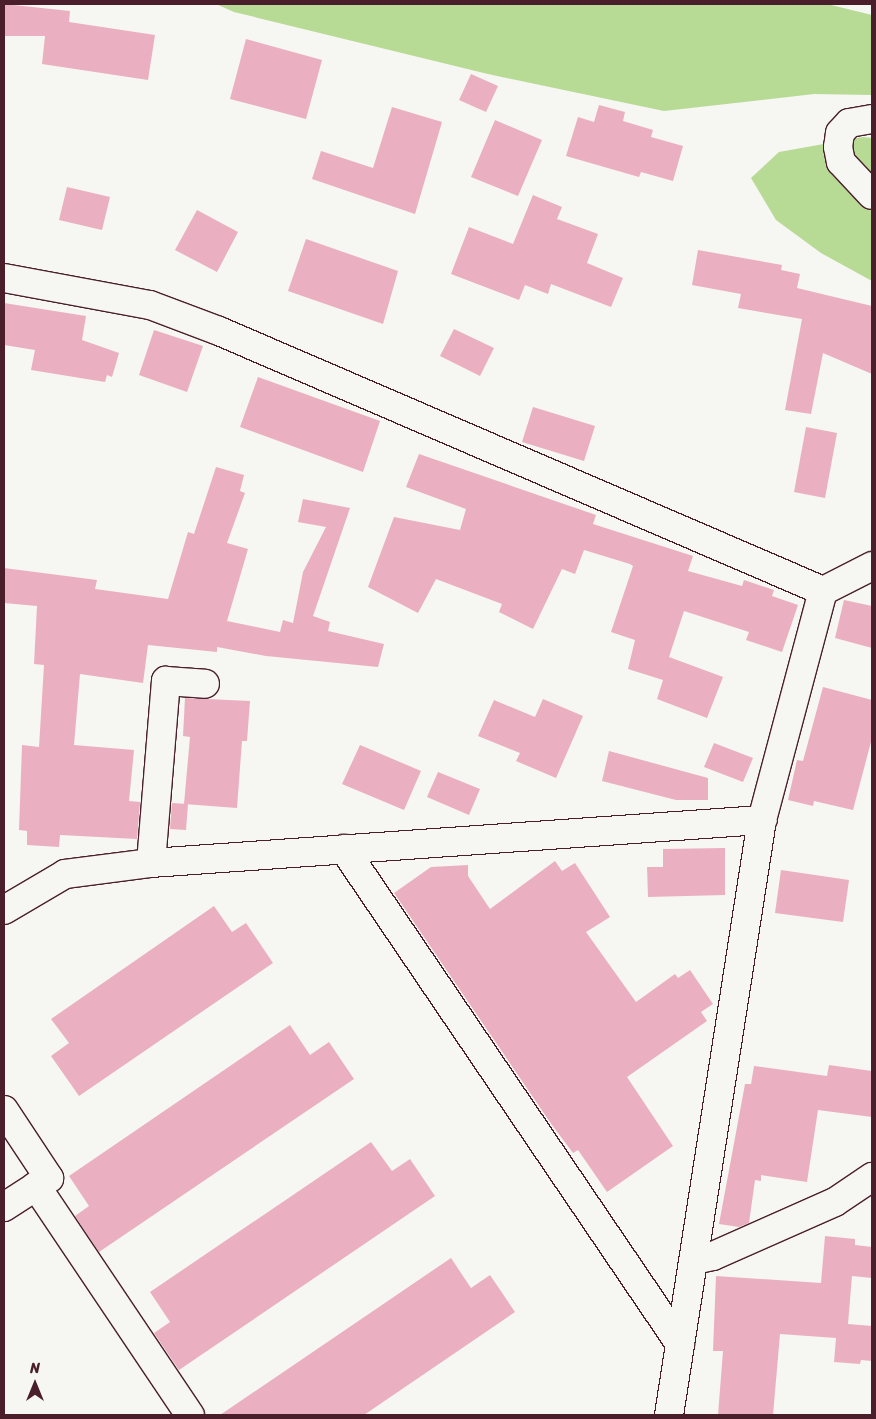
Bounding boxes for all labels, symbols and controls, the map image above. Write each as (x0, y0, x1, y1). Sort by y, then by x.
text: N (30, 1356, 40, 1381)
north arrow (10, 1359, 60, 1409)

